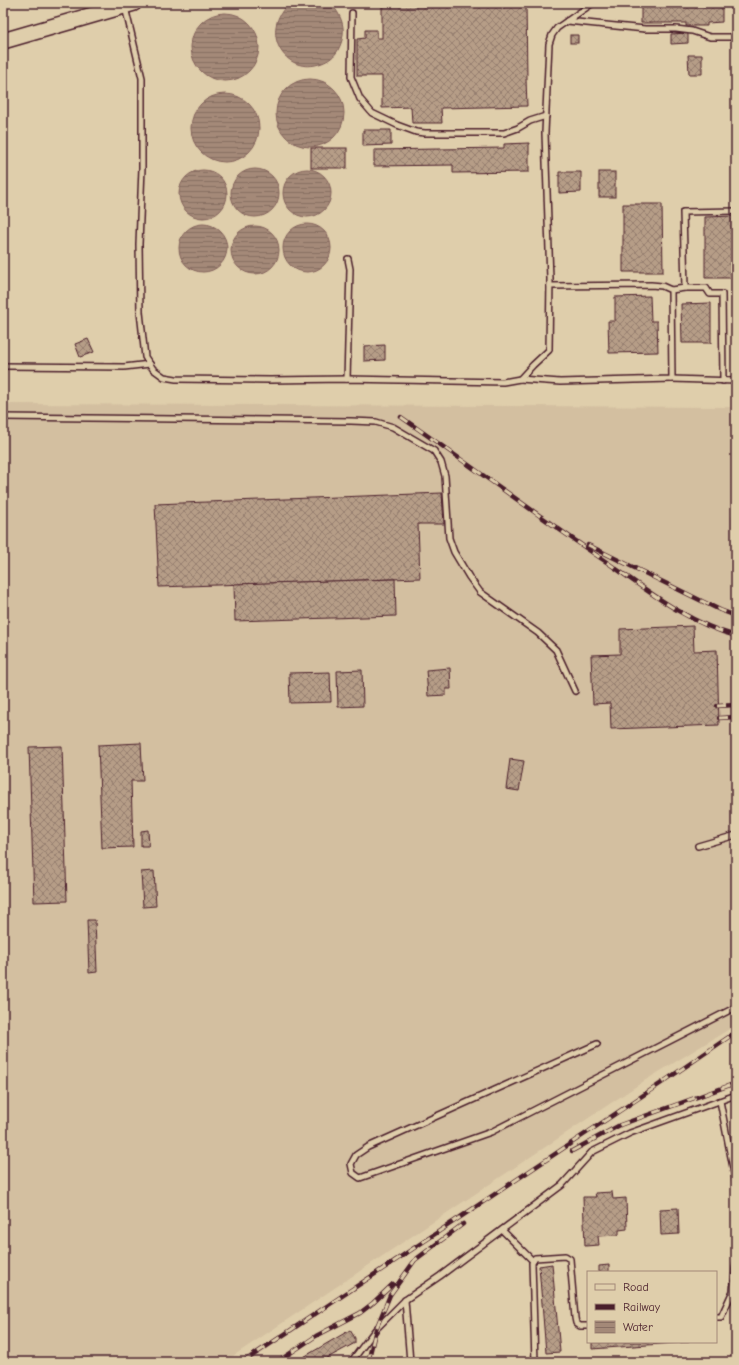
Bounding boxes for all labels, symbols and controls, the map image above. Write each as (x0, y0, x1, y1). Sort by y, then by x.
legend (587, 1271, 717, 1343)
text: Road (623, 1280, 649, 1294)
text: Railway (623, 1300, 661, 1314)
text: Water (623, 1320, 653, 1334)

